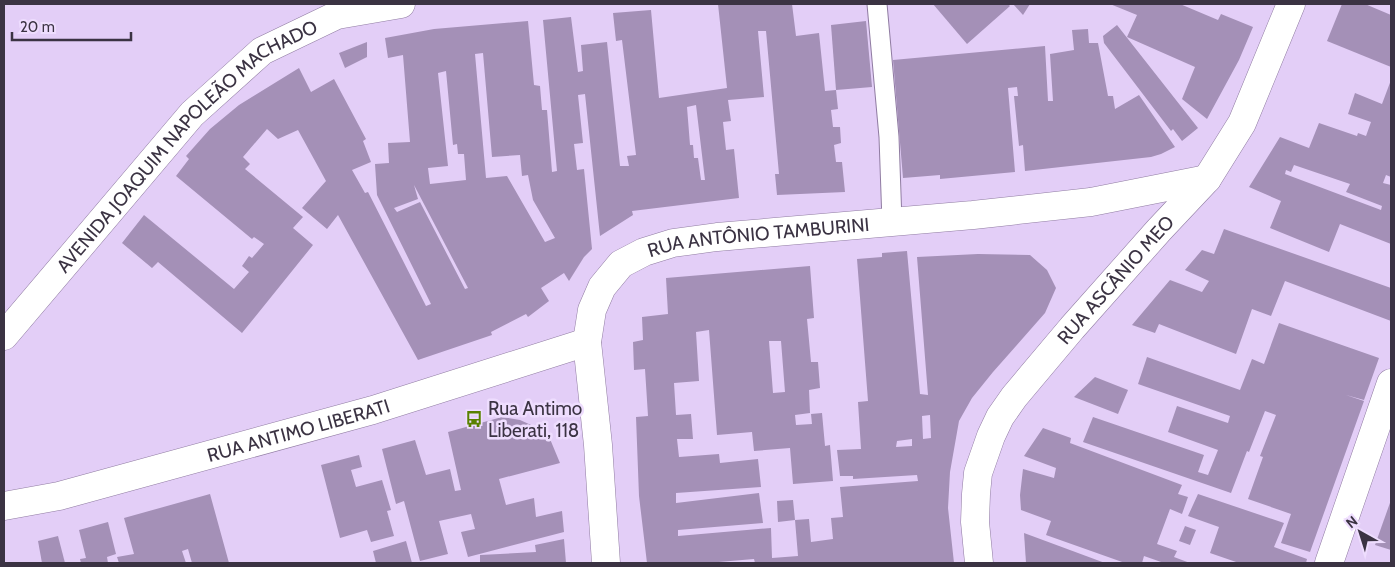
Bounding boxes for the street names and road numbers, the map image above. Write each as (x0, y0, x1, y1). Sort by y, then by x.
street label: AVENIDA JOAQUIM NAPOLEÃO MACHADO (52, 15, 321, 277)
street label: RUA ASCÂNIO MEO (1052, 211, 1179, 349)
street label: RUA ANTÔNIO TAMBURINI (645, 213, 870, 262)
street label: RUA ANTIMO LIBERATI (204, 394, 393, 467)

